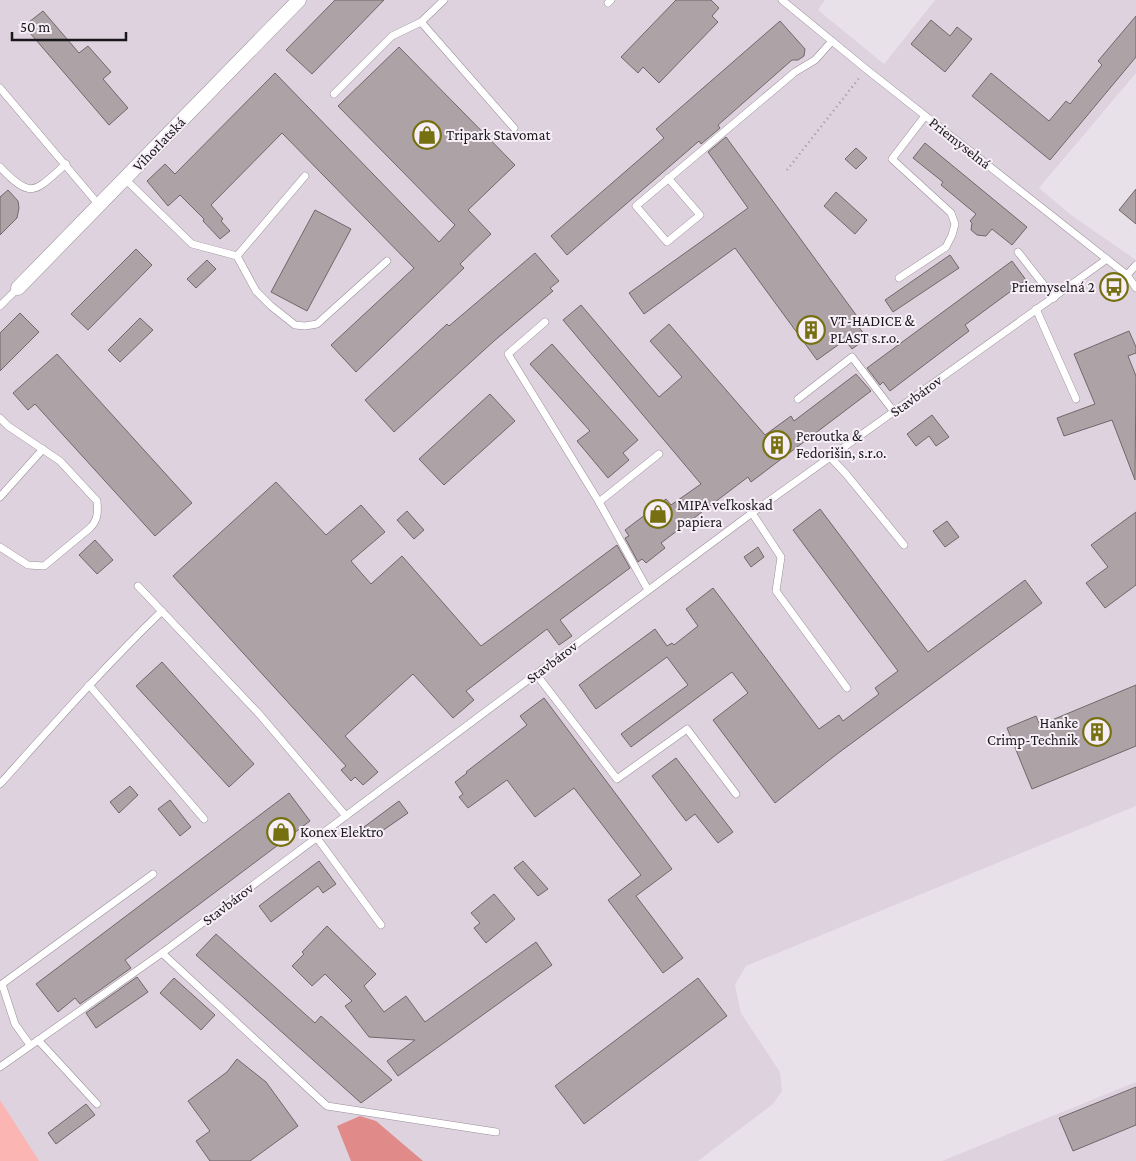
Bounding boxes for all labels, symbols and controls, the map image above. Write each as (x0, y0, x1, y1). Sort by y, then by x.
scale bar (12, 10, 126, 42)
text: 50 m (20, 19, 50, 35)
street label: Vihorlatská (129, 114, 189, 174)
street label: Priemyselná (925, 114, 994, 173)
shop icon: Tripark Stavomat (412, 120, 442, 150)
place label: Tripark Stavomat (446, 127, 551, 144)
bus stop icon: Priemyselná 2 (1099, 272, 1129, 302)
place label: Priemyselná 2 (1011, 279, 1095, 296)
place label: VT-HADICE & PLAST s.r.o. (830, 313, 916, 346)
building icon: VT-HADICE & PLAST s.r.o. (796, 315, 826, 345)
street label: Stavbárov (887, 372, 945, 420)
place label: Peroutka & Fedorišin, s.r.o. (796, 428, 887, 461)
building icon: Peroutka & Fedorišin, s.r.o. (762, 430, 792, 460)
place label: MIPA veľkoskad papiera (677, 497, 773, 531)
shop icon: MIPA veľkoskad papiera (643, 499, 673, 529)
street label: Stavbárov (523, 638, 581, 686)
place label: Hanke Crimp-Technik (987, 715, 1079, 749)
building icon: Hanke Crimp-Technik (1082, 717, 1112, 747)
shop icon: Konex Elektro (266, 817, 296, 847)
place label: Konex Elektro (300, 824, 383, 840)
street label: Stavbárov (199, 880, 257, 928)

